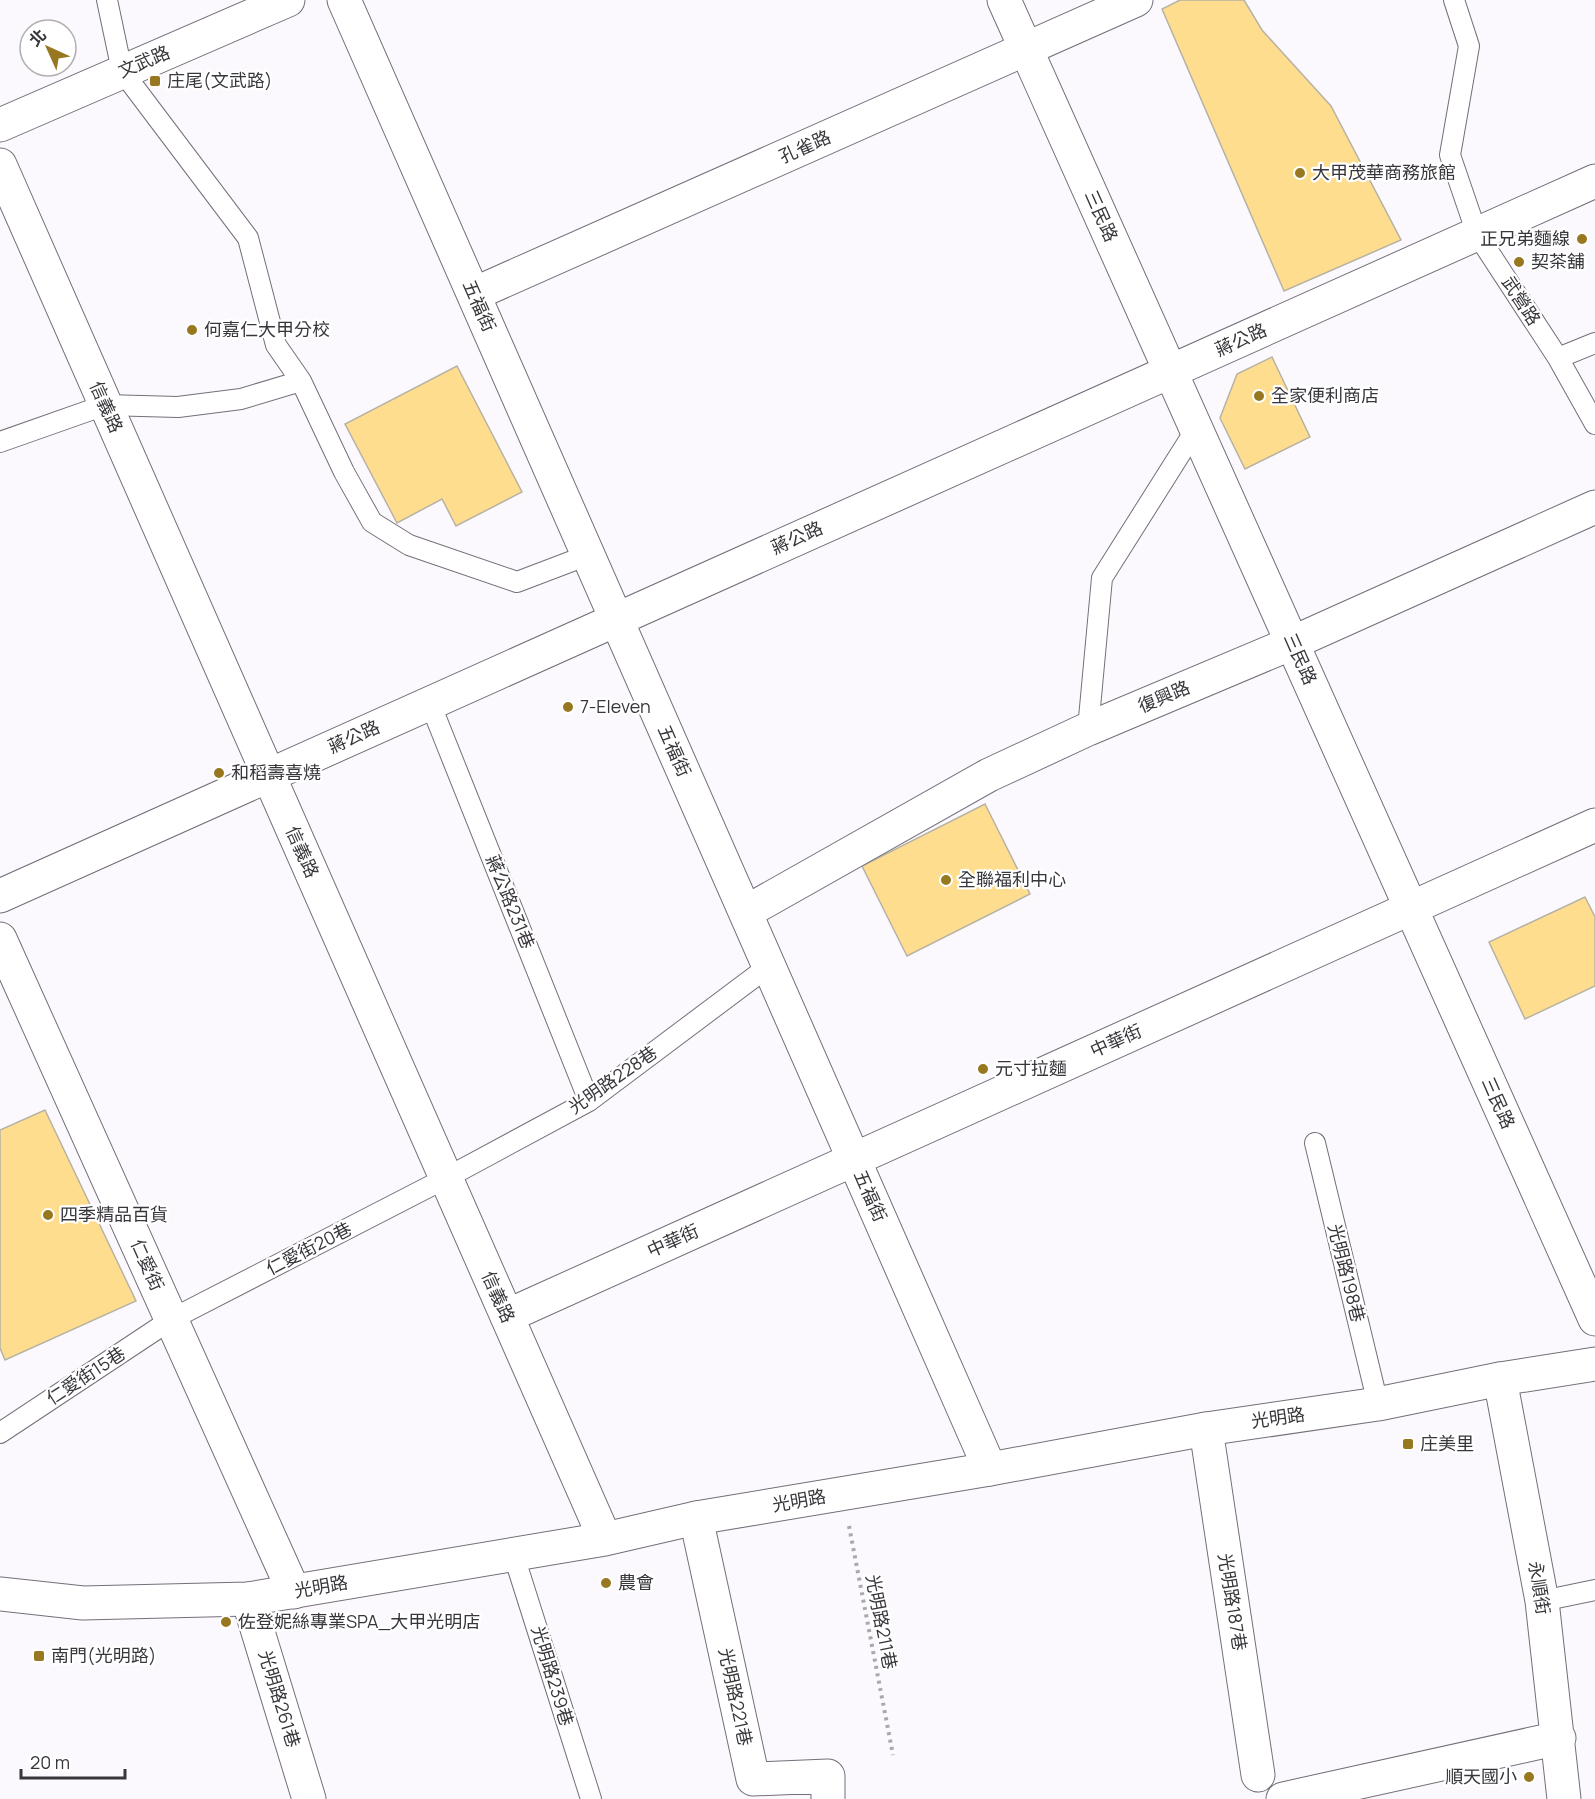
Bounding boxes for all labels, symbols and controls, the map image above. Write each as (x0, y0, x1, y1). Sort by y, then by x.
north arrow (18, 18, 78, 78)
text: 北 (24, 24, 51, 51)
street label: 文武路 (114, 39, 173, 83)
place label: 庄尾(文武路) (167, 68, 272, 92)
marker: 庄尾(文武路) (148, 74, 162, 88)
street label: 孔雀路 (775, 124, 834, 168)
place label: 大甲茂華商務旅館 (1312, 160, 1456, 184)
marker: 大甲茂華商務旅館 (1293, 166, 1307, 180)
street label: 三民路 (1080, 186, 1124, 245)
place label: 正兄弟麵線 (1480, 226, 1570, 250)
marker: 正兄弟麵線 (1575, 232, 1589, 246)
place label: 契茶舖 (1531, 249, 1585, 273)
marker: 契茶舖 (1512, 255, 1526, 269)
street label: 武營路 (1497, 271, 1547, 330)
street label: 五福街 (458, 276, 502, 335)
place label: 何嘉仁大甲分校 (204, 317, 330, 341)
street label: 蔣公路 (1211, 317, 1270, 361)
marker: 何嘉仁大甲分校 (185, 323, 199, 337)
street label: 信義路 (85, 377, 129, 436)
place label: 全家便利商店 (1271, 383, 1379, 407)
marker: 全家便利商店 (1252, 389, 1266, 403)
street label: 蔣公路 (767, 515, 826, 559)
street label: 三民路 (1279, 629, 1323, 688)
street label: 復興路 (1134, 674, 1193, 718)
place label: 7-Eleven (580, 694, 651, 718)
marker: 7-Eleven (561, 700, 575, 714)
street label: 蔣公路 (324, 714, 383, 758)
street label: 五福街 (653, 721, 697, 780)
place label: 和稻壽喜燒 (231, 760, 321, 784)
marker: 和稻壽喜燒 (212, 766, 226, 780)
street label: 信義路 (281, 822, 325, 881)
street label: 蔣公路231巷 (481, 851, 541, 952)
place label: 全聯福利中心 (958, 867, 1066, 891)
marker: 全聯福利中心 (939, 873, 953, 887)
street label: 中華街 (1086, 1018, 1145, 1062)
street label: 光明路228巷 (563, 1040, 661, 1119)
place label: 元寸拉麵 (995, 1056, 1067, 1080)
marker: 元寸拉麵 (976, 1062, 990, 1076)
street label: 三民路 (1477, 1073, 1521, 1132)
street label: 五福街 (849, 1166, 893, 1225)
place label: 四季精品百貨 (60, 1202, 168, 1226)
marker: 四季精品百貨 (41, 1208, 55, 1222)
street label: 仁愛街20巷 (262, 1216, 356, 1280)
street label: 中華街 (643, 1218, 702, 1262)
street label: 光明路198巷 (1323, 1221, 1371, 1324)
street label: 仁愛街 (126, 1235, 170, 1294)
street label: 信義路 (477, 1267, 521, 1326)
street label: 仁愛街15巷 (41, 1341, 129, 1410)
street label: 光明路 (1249, 1401, 1306, 1433)
place label: 庄美里 (1420, 1431, 1474, 1455)
marker: 庄美里 (1401, 1437, 1415, 1451)
street label: 光明路 (770, 1484, 827, 1517)
street label: 光明路187巷 (1213, 1551, 1253, 1652)
street label: 永順街 (1524, 1559, 1556, 1616)
street label: 光明路 (292, 1570, 349, 1603)
place label: 農會 (618, 1570, 654, 1594)
street label: 光明路211巷 (861, 1572, 903, 1671)
marker: 農會 (599, 1576, 613, 1590)
place label: 佐登妮絲專業SPA_大甲光明店 (238, 1609, 480, 1633)
marker: 佐登妮絲專業SPA_大甲光明店 (219, 1615, 233, 1629)
street label: 光明路239巷 (526, 1623, 580, 1729)
place label: 南門(光明路) (51, 1643, 156, 1667)
street label: 光明路221巷 (714, 1646, 758, 1748)
street label: 光明路261巷 (254, 1647, 306, 1750)
marker: 南門(光明路) (32, 1649, 46, 1663)
scale bar (21, 1742, 124, 1780)
text: 20 m (30, 1750, 70, 1774)
place label: 順天國小 (1445, 1764, 1517, 1788)
marker: 順天國小 (1522, 1770, 1536, 1784)

